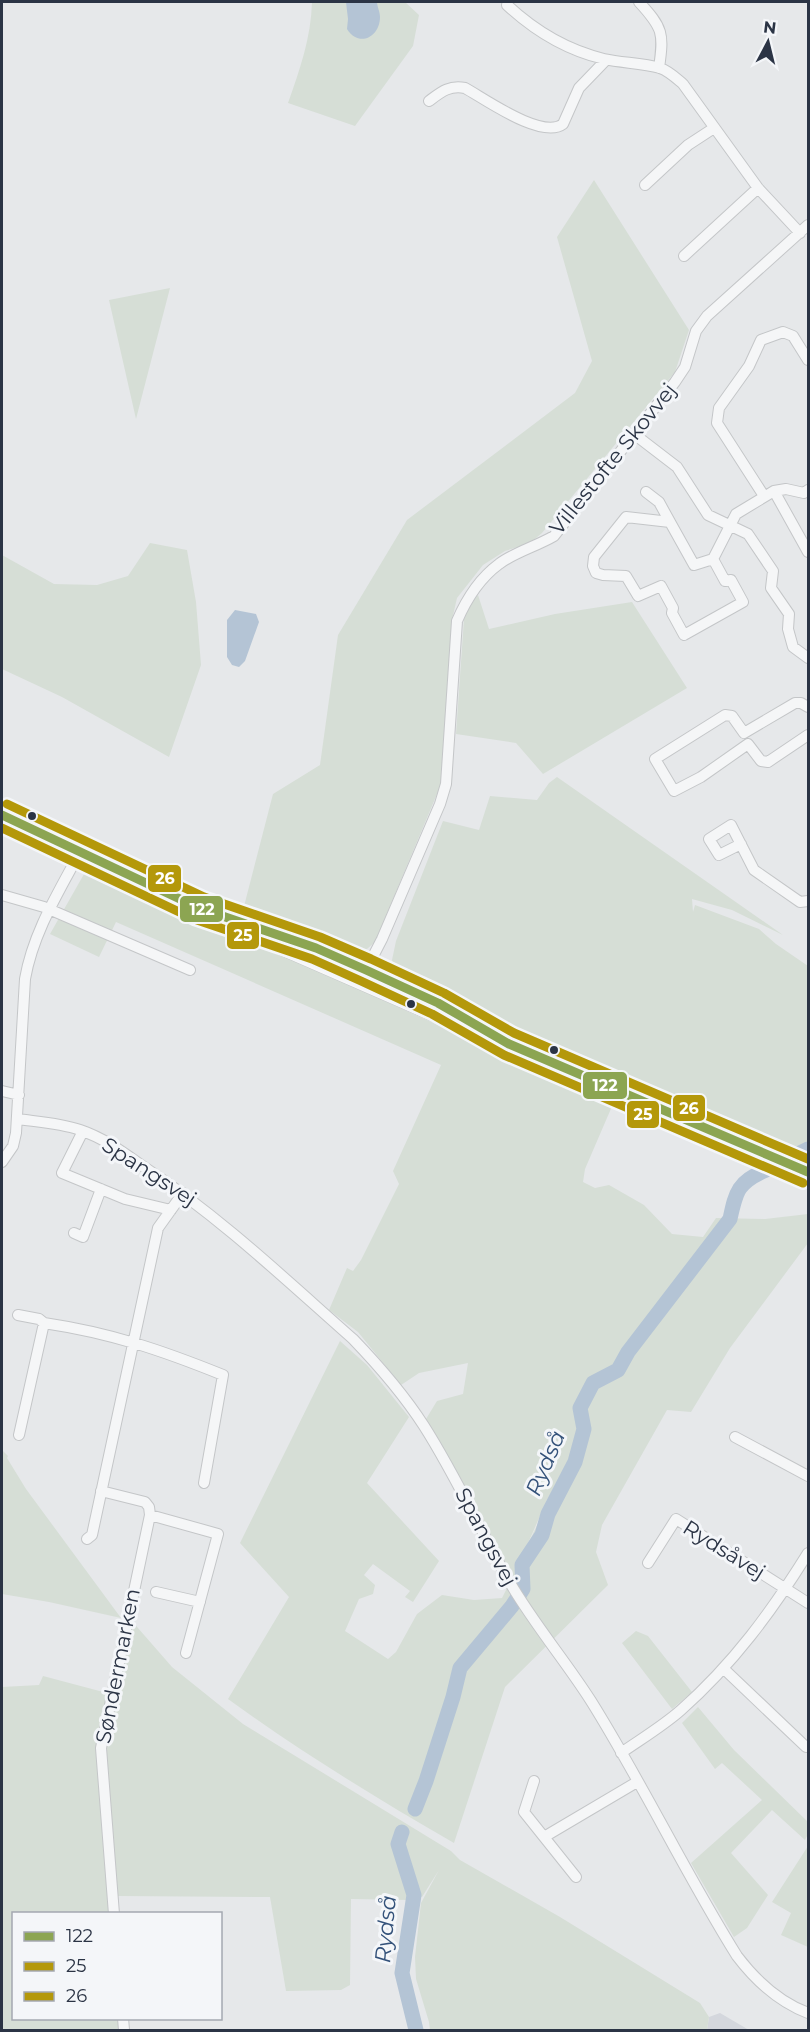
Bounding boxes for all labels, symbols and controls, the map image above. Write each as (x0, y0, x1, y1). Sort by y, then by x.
north arrow (738, 12, 798, 72)
text: N (762, 17, 777, 38)
street label: Villestofte Skovvej (544, 378, 681, 539)
unlabelled marker (26, 810, 38, 822)
line badge: 26 (147, 864, 182, 893)
text: 26 (155, 869, 175, 888)
line badge: 122 (179, 895, 224, 923)
text: 122 (189, 900, 215, 919)
line badge: 25 (226, 921, 260, 950)
text: 25 (234, 926, 253, 945)
unlabelled marker (405, 998, 417, 1010)
unlabelled marker (548, 1044, 560, 1056)
line badge: 122 (582, 1071, 628, 1100)
text: 122 (592, 1076, 618, 1095)
line badge: 26 (672, 1094, 706, 1122)
text: 26 (679, 1099, 699, 1118)
line badge: 25 (626, 1100, 660, 1129)
text: 25 (634, 1105, 653, 1124)
street label: Spangsvej (97, 1132, 201, 1211)
water label: Rydså (520, 1427, 571, 1500)
street label: Spangsvej (450, 1483, 523, 1590)
street label: Rydsåvej (679, 1515, 770, 1585)
street label: Søndermarken (90, 1586, 145, 1746)
water label: Rydså (369, 1894, 402, 1964)
legend (12, 1912, 222, 2020)
text: 122 (66, 1925, 93, 1947)
text: 25 (66, 1955, 86, 1977)
text: 26 (66, 1985, 87, 2007)

